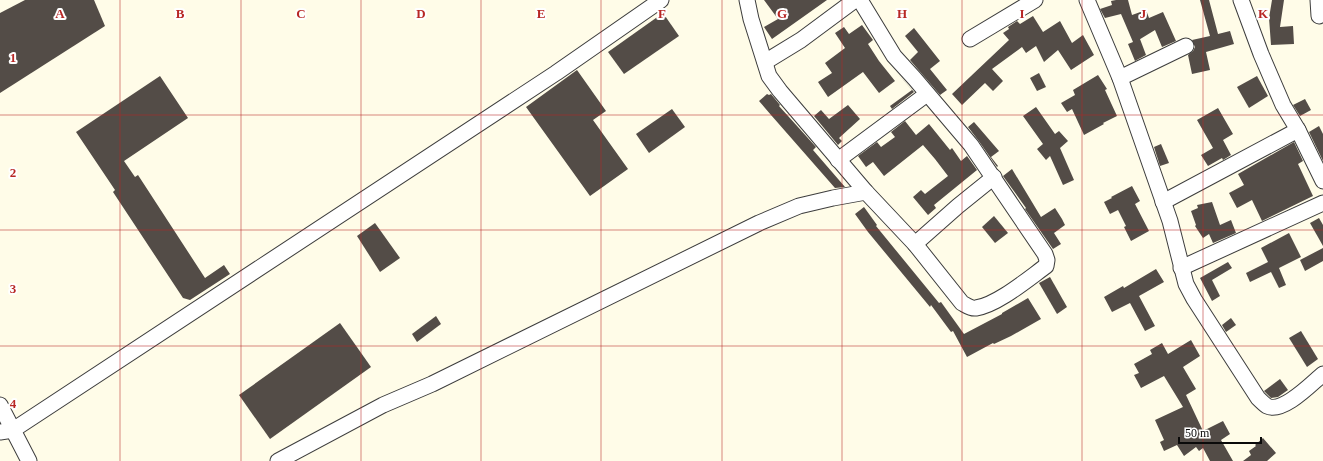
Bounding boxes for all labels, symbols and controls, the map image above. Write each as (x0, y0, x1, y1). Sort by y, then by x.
text: A (55, 6, 65, 21)
text: B (176, 6, 185, 21)
text: C (296, 6, 306, 21)
text: D (416, 6, 426, 21)
text: E (537, 6, 545, 21)
text: F (658, 6, 666, 21)
text: G (777, 6, 787, 21)
text: H (897, 6, 907, 21)
text: I (1019, 6, 1025, 21)
text: J (1140, 6, 1147, 21)
text: K (1258, 6, 1269, 21)
text: 1 (10, 50, 16, 65)
text: 2 (10, 165, 16, 180)
text: 3 (10, 281, 17, 296)
text: 4 (10, 396, 17, 411)
scale bar (1179, 419, 1261, 445)
text: 50 m (1185, 426, 1210, 440)

